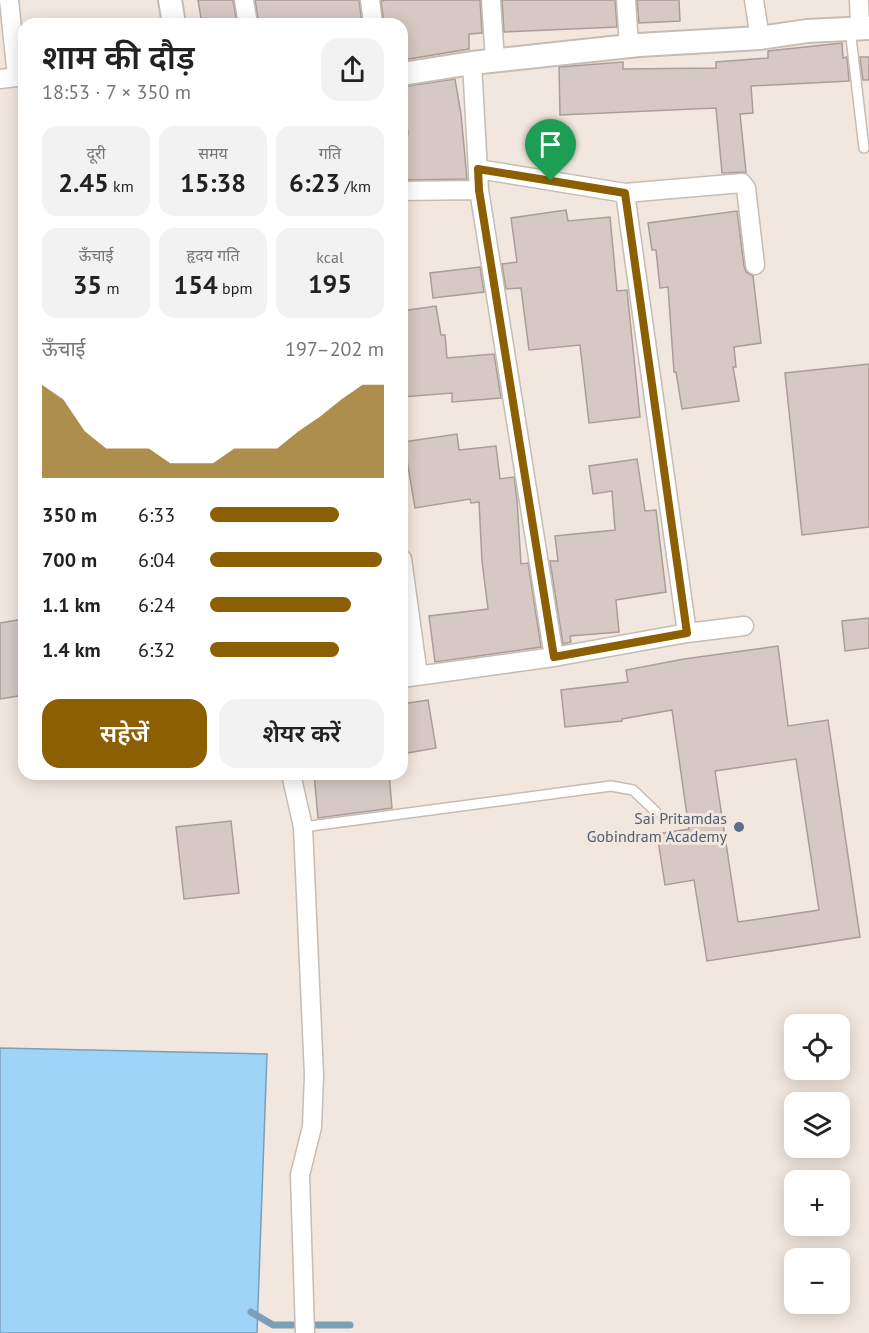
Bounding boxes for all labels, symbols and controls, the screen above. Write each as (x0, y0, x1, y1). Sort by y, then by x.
text: शाम की दौड़ (42, 35, 195, 78)
button: share (321, 38, 384, 101)
text: 18:53 · 7 × 350 m (42, 79, 191, 105)
pin (525, 119, 576, 181)
icon: arrive (534, 128, 567, 161)
text: दूरी (86, 143, 106, 163)
text: समय (198, 143, 228, 163)
text: गति (319, 143, 341, 163)
text: 2.45 (58, 166, 109, 199)
text: 15:38 (180, 166, 246, 199)
text: 6:23 (289, 166, 340, 199)
text: km (109, 176, 134, 196)
text: /km (340, 176, 371, 196)
text: ऊँचाई (79, 245, 113, 265)
text: हृदय गति (186, 245, 240, 265)
text: kcal (316, 247, 344, 267)
text: 195 (308, 267, 352, 300)
text: 35 (73, 268, 102, 301)
text: 154 (174, 268, 218, 301)
text: m (102, 278, 119, 298)
text: bpm (218, 278, 252, 298)
text: ऊँचाई (42, 336, 85, 362)
text: 197–202 m (285, 336, 384, 362)
text: 350 m (42, 502, 97, 528)
text: 6:33 (138, 502, 175, 528)
text: 700 m (42, 547, 97, 573)
text: 6:04 (138, 547, 175, 573)
text: 1.1 km (42, 592, 101, 618)
text: 6:24 (138, 592, 175, 618)
text: 1.4 km (42, 637, 101, 663)
text: 6:32 (138, 637, 175, 663)
button: सहेजें (42, 699, 207, 768)
button: शेयर करें (219, 699, 384, 768)
place label: Sai Pritamdas Gobindram Academy (587, 808, 728, 846)
marker: Sai Pritamdas Gobindram Academy (732, 820, 746, 834)
map controls (784, 1014, 850, 1314)
button: locate (784, 1014, 850, 1080)
button: layers (784, 1092, 850, 1158)
button: + (784, 1170, 850, 1236)
button: − (784, 1248, 850, 1314)

